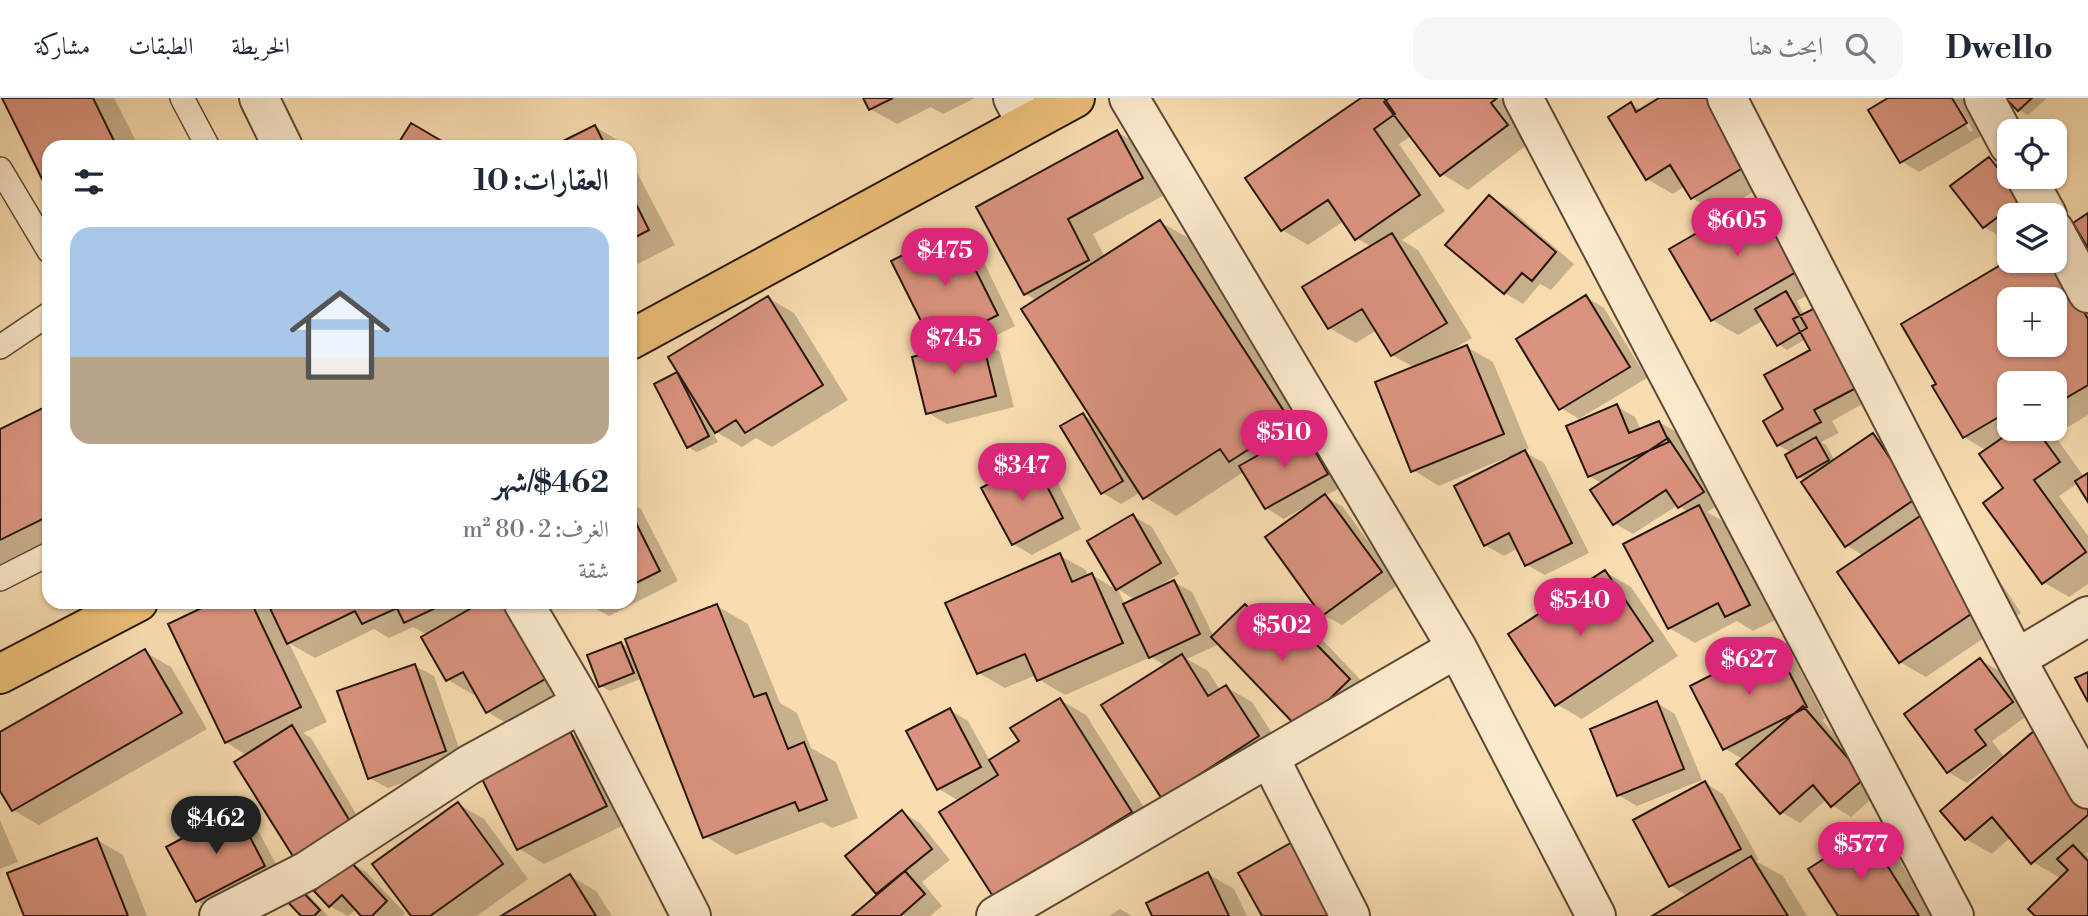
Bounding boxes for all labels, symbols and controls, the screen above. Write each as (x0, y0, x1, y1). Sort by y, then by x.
search box (1413, 17, 1903, 80)
text: Dwello (1945, 28, 2053, 69)
icon: search (1841, 29, 1879, 67)
text: ابحث هنا (1749, 31, 1823, 63)
text: مشاركة (35, 32, 90, 62)
text: الطبقات (128, 32, 194, 62)
text: الخريطة (232, 32, 290, 62)
map controls (1997, 119, 2067, 441)
button: locate (1997, 119, 2067, 189)
text: العقارات: 10 (474, 162, 609, 200)
icon: filters (70, 163, 108, 201)
pin: $605 (1696, 198, 1778, 258)
button: layers (1997, 203, 2067, 273)
text: $605 (1707, 207, 1767, 235)
pin: $475 (904, 228, 986, 288)
text: $475 (917, 237, 973, 265)
icon: home (277, 272, 403, 398)
button: + (1997, 287, 2067, 357)
pin: $745 (913, 316, 995, 376)
text: $745 (926, 325, 982, 353)
button: − (1997, 371, 2067, 441)
pin: $510 (1243, 410, 1325, 470)
text: $510 (1257, 419, 1311, 447)
pin: $347 (981, 444, 1063, 503)
text: $347 (994, 452, 1050, 480)
text: $462/شهر (493, 464, 609, 502)
text: الغرف: 2 · 80 m² (462, 516, 609, 544)
text: شقة (579, 557, 609, 585)
pin: $540 (1539, 578, 1621, 638)
text: $540 (1550, 587, 1610, 615)
pin: $502 (1241, 603, 1323, 663)
text: $502 (1253, 612, 1311, 640)
pin: $627 (1708, 638, 1790, 697)
text: $627 (1721, 646, 1777, 674)
pin: $462 (175, 796, 257, 856)
text: $462 (187, 805, 245, 833)
pin: $577 (1820, 822, 1902, 882)
text: $577 (1834, 831, 1888, 859)

